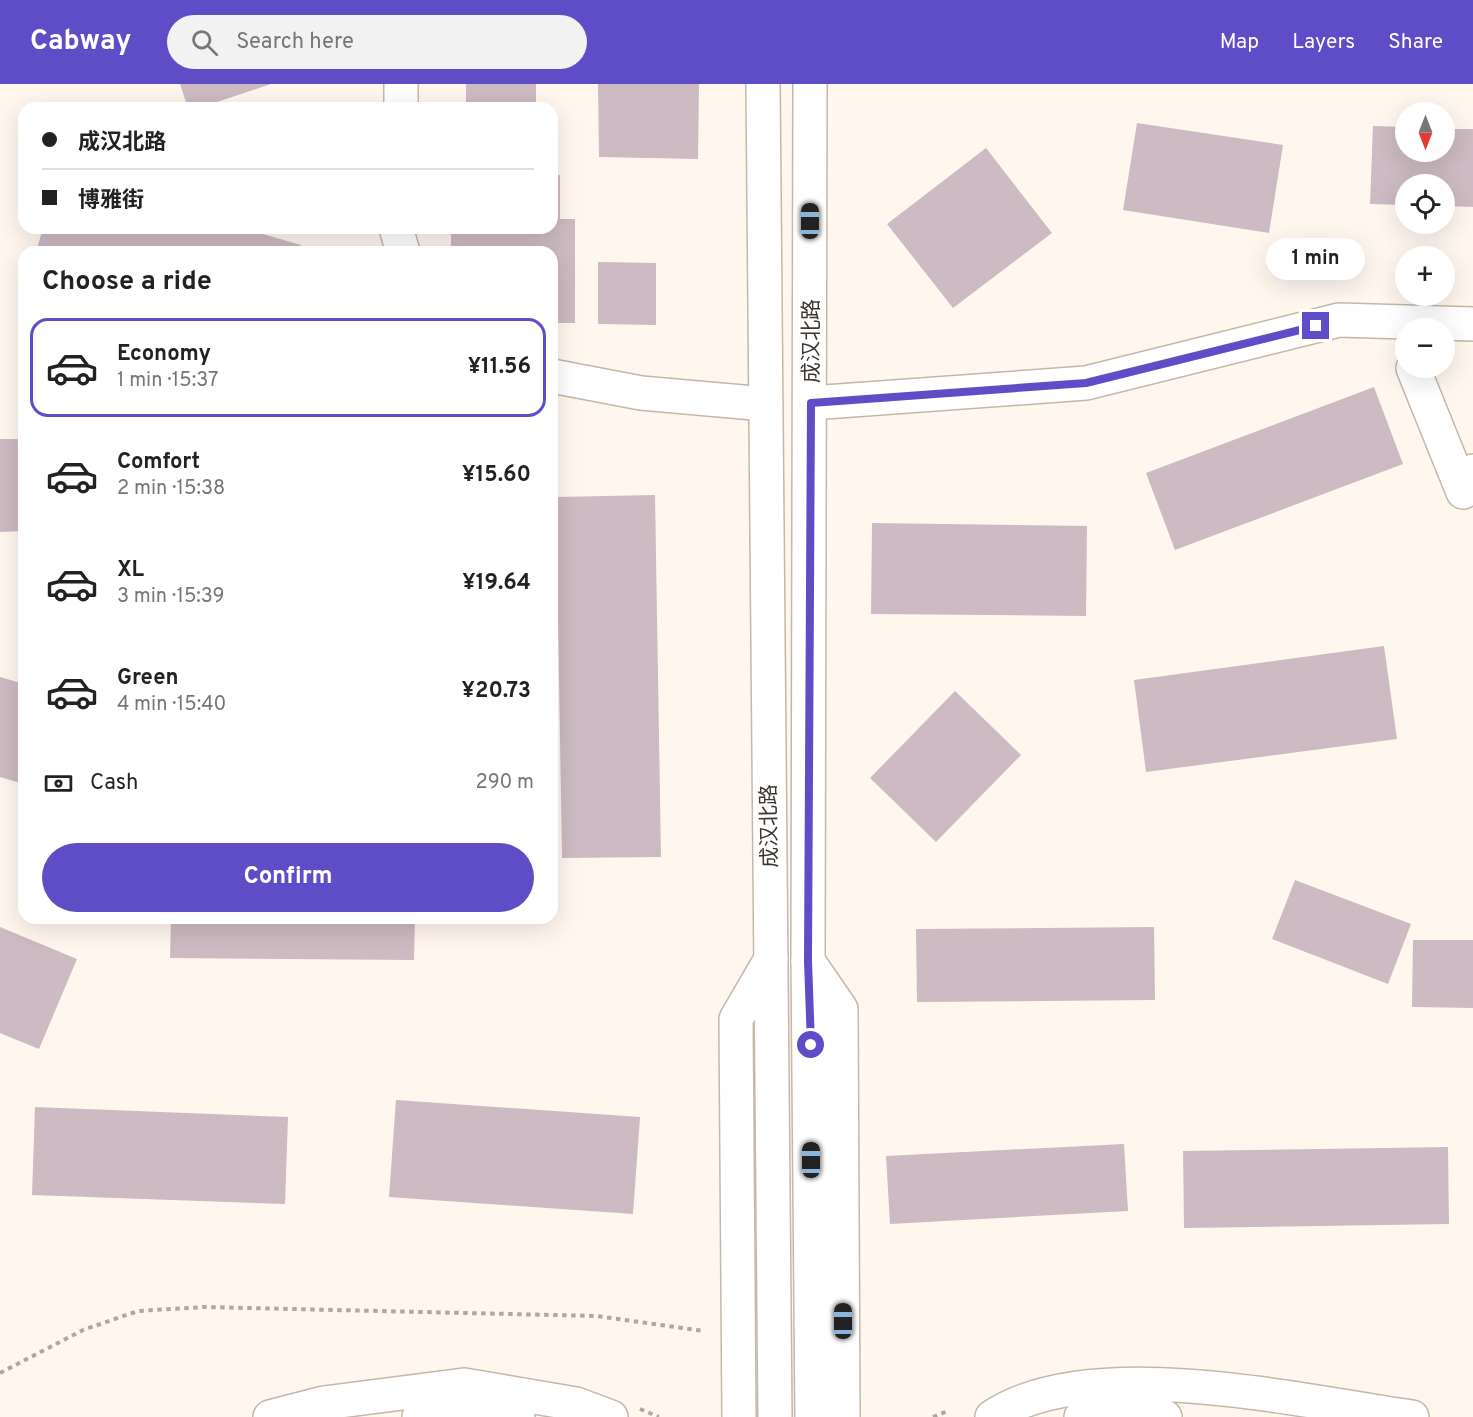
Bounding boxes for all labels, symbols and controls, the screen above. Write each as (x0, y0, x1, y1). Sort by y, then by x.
search box (167, 15, 587, 69)
text: Cabway (30, 24, 131, 60)
icon: search (188, 26, 221, 59)
text: Search here (236, 29, 354, 56)
text: Map (1220, 29, 1259, 56)
text: Layers (1292, 29, 1355, 56)
text: Share (1388, 29, 1443, 56)
north arrow (1395, 102, 1455, 162)
map controls (1395, 102, 1455, 378)
text: 成汉北路 (78, 130, 166, 157)
button: locate (1395, 174, 1455, 234)
text: 博雅街 (78, 188, 144, 215)
car (801, 203, 819, 239)
callout: 1 min (1266, 239, 1366, 281)
text: 1 min (1291, 246, 1340, 272)
button: + (1395, 246, 1455, 306)
text: Choose a ride (42, 265, 212, 299)
street label: 成汉北路 (799, 299, 826, 383)
route end (1302, 312, 1329, 339)
button: − (1395, 318, 1455, 378)
icon: car (45, 341, 99, 395)
text: Economy (117, 341, 211, 368)
text: ¥11.56 (468, 354, 531, 381)
text: 1 min · 15:37 (117, 368, 219, 394)
icon: car (45, 449, 99, 503)
text: Comfort (117, 449, 200, 476)
text: ¥15.60 (462, 462, 531, 489)
text: 2 min · 15:38 (117, 476, 225, 502)
icon: car (45, 557, 99, 611)
text: XL (117, 557, 144, 584)
text: ¥19.64 (462, 570, 531, 597)
text: 3 min · 15:39 (117, 584, 224, 610)
icon: car (45, 665, 99, 719)
text: Green (117, 665, 179, 692)
text: ¥20.73 (462, 678, 531, 705)
text: 4 min · 15:40 (117, 692, 226, 718)
icon: cash (42, 767, 75, 800)
text: Cash (90, 770, 139, 797)
text: 290 m (476, 770, 534, 796)
street label: 成汉北路 (756, 784, 785, 868)
button: Confirm (42, 843, 534, 912)
route start (797, 1031, 824, 1058)
car (802, 1142, 820, 1178)
car (834, 1303, 852, 1339)

